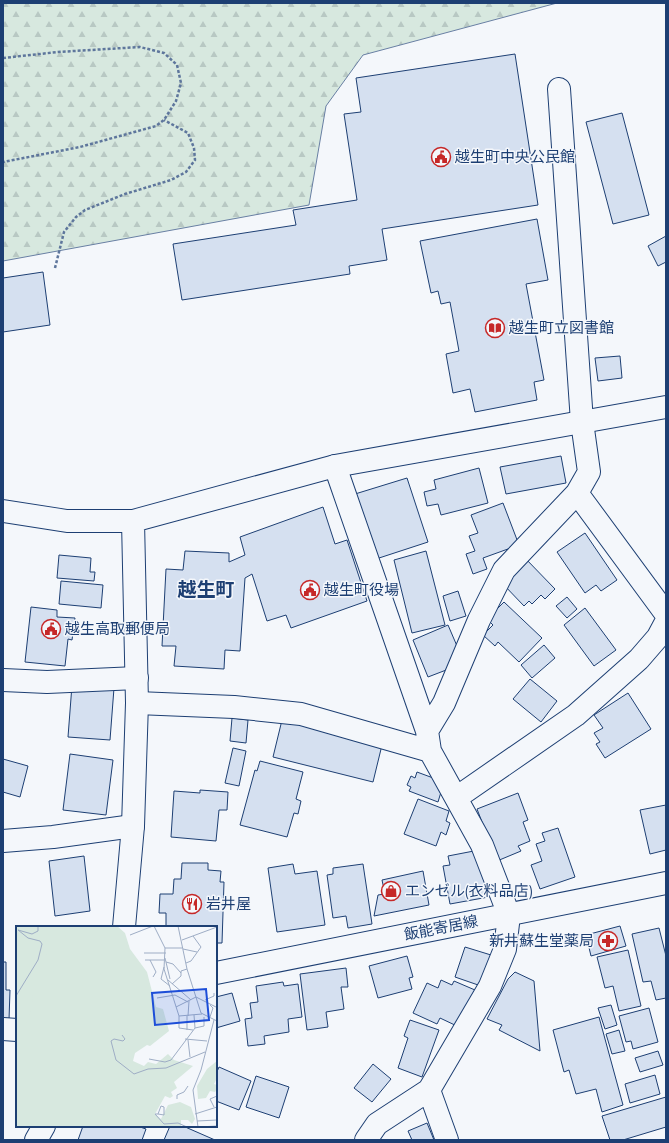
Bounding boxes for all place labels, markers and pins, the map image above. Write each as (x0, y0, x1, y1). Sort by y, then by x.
public building icon: 越生町中央公民館 (430, 146, 452, 168)
place label: 越生町中央公民館 (454, 147, 575, 166)
library icon: 越生町立図書館 (484, 317, 506, 339)
place label: 越生町立図書館 (508, 318, 614, 337)
public building icon: 越生町役場 (299, 579, 321, 601)
place label: 越生町役場 (323, 580, 399, 599)
public building icon: 越生高取郵便局 (40, 618, 62, 640)
place label: 越生高取郵便局 (64, 619, 170, 638)
shop icon: エンゼル(衣料品店) (380, 880, 402, 902)
place label: エンゼル(衣料品店) (405, 881, 532, 900)
restaurant icon: 岩井屋 (181, 893, 203, 915)
place label: 岩井屋 (206, 894, 251, 913)
pharmacy icon: 新井蘇生堂薬局 (597, 930, 619, 952)
place label: 新井蘇生堂薬局 (489, 931, 594, 950)

